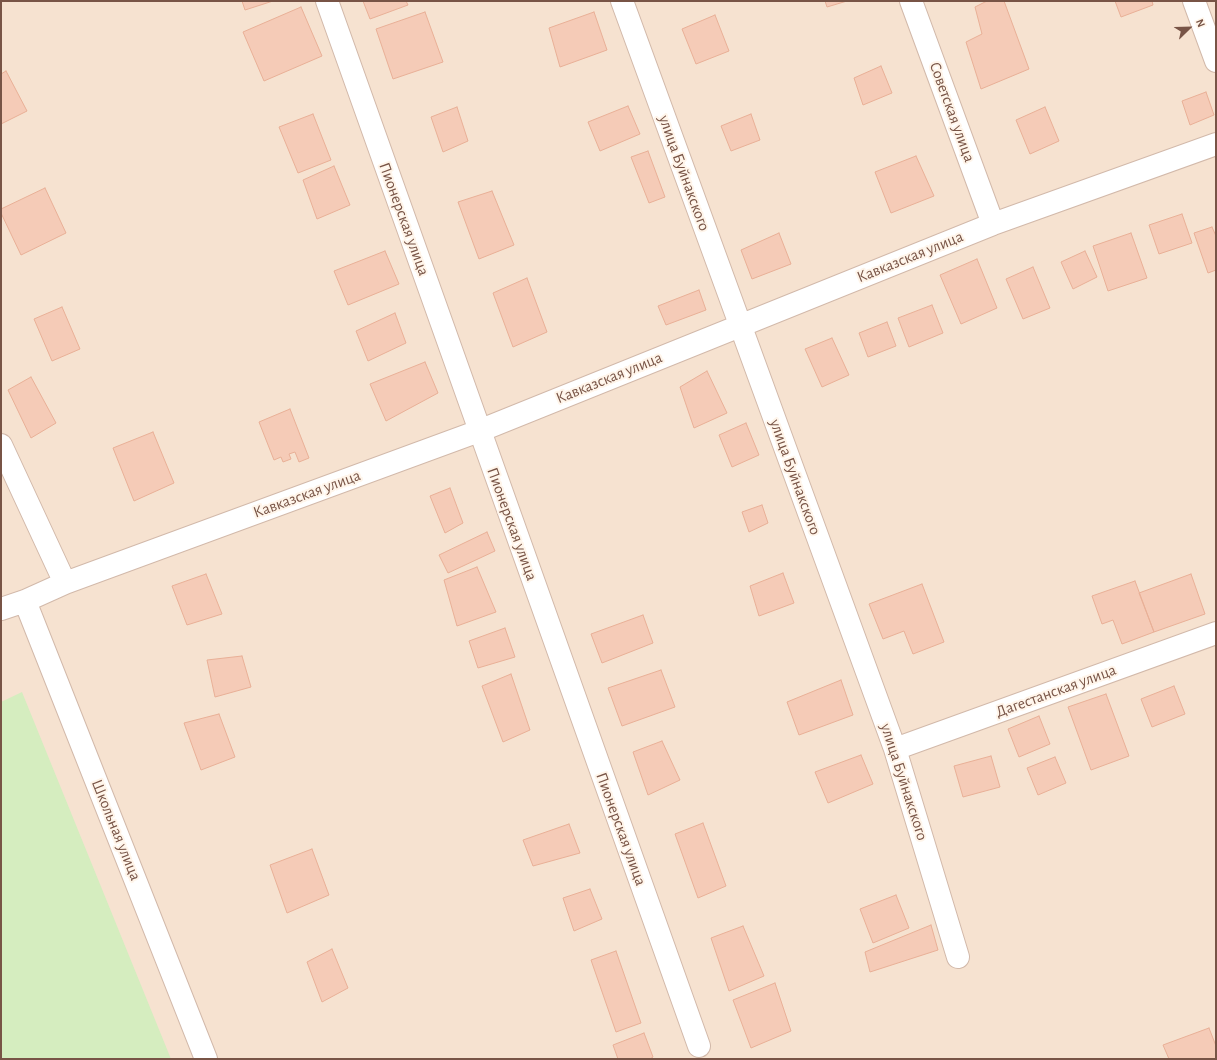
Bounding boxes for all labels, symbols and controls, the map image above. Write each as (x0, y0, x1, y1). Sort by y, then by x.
north arrow (1169, 8, 1209, 48)
text: N (1194, 17, 1207, 29)
street label: Советская улица (925, 59, 979, 165)
street label: улица Буйнакского (654, 113, 714, 233)
street label: Пионерская улица (375, 160, 433, 278)
street label: Кавказская улица (854, 227, 966, 287)
street label: Кавказская улица (553, 348, 665, 408)
street label: улица Буйнакского (765, 417, 825, 537)
street label: Пионерская улица (483, 465, 541, 583)
street label: Кавказская улица (251, 466, 363, 522)
street label: Дагестанская улица (993, 660, 1119, 722)
street label: улица Буйнакского (876, 721, 932, 843)
street label: Пионерская улица (592, 770, 650, 888)
street label: Школьная улица (87, 777, 145, 883)

